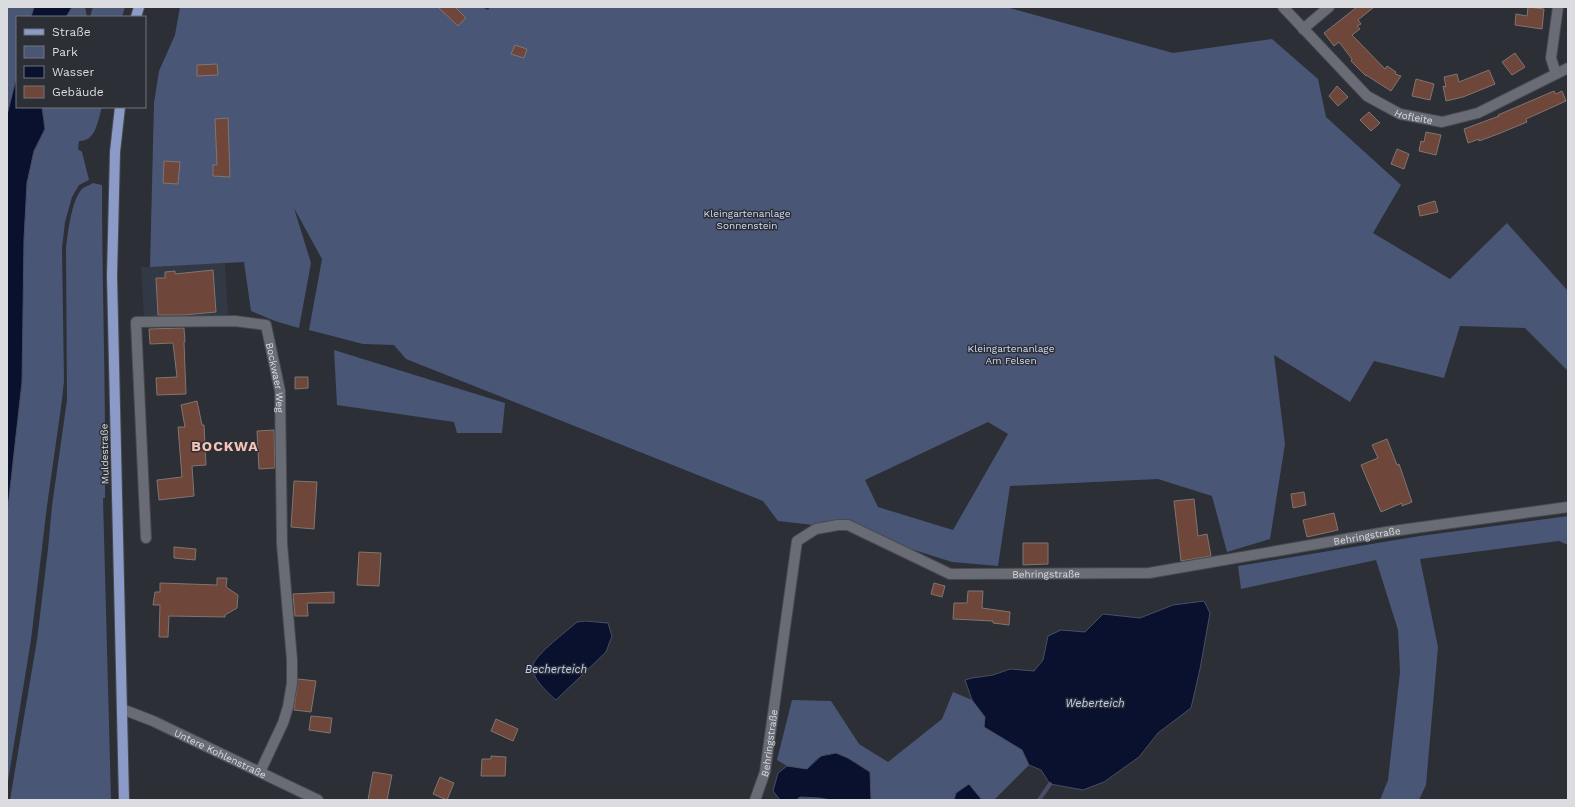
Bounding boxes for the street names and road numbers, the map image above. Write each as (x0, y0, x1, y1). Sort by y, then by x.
street label: Hofleite (1392, 107, 1434, 126)
street label: Bockwaer Weg (264, 342, 285, 413)
street label: Muldestraße (98, 423, 111, 484)
street label: Behringstraße (1333, 525, 1401, 547)
street label: Behringstraße (1012, 568, 1080, 580)
street label: Behringstraße (759, 708, 780, 778)
street label: Untere Kohlenstraße (172, 727, 268, 781)

